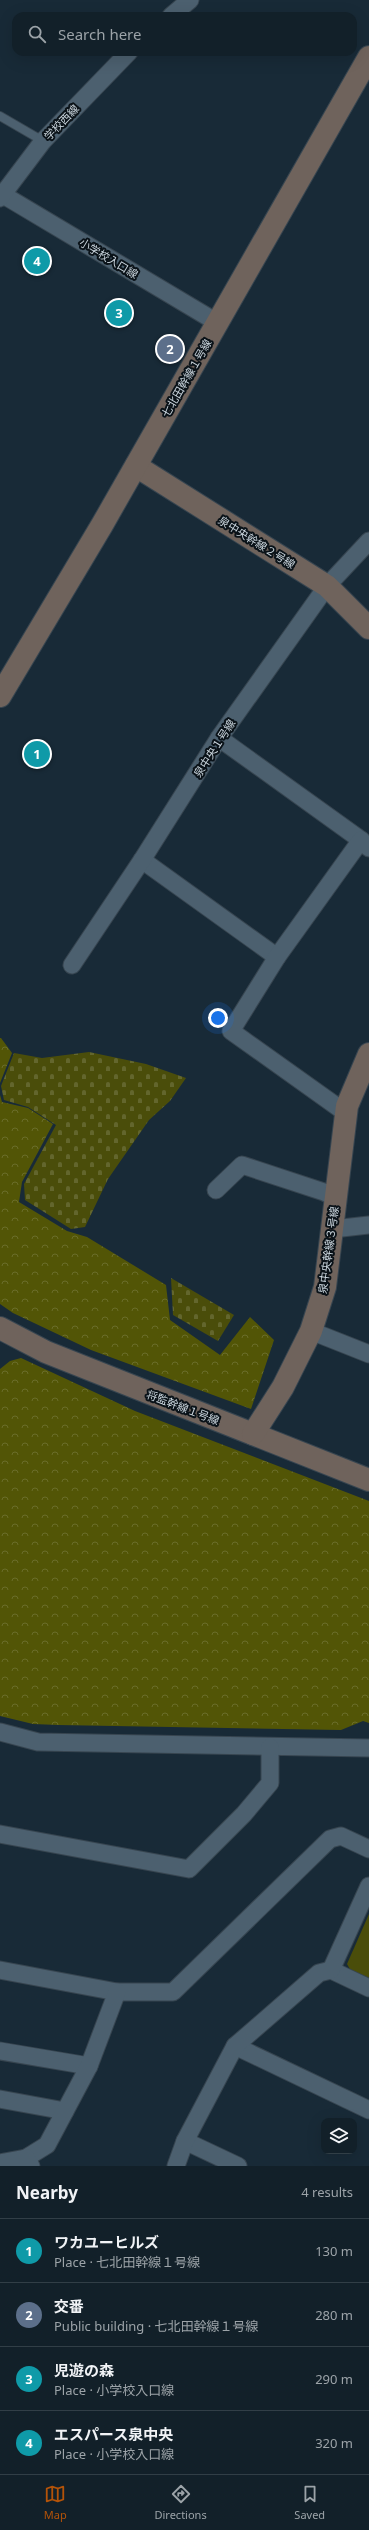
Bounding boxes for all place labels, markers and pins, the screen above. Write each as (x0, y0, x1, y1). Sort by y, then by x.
pin: 4 (24, 246, 50, 276)
pin: 3 (106, 298, 132, 328)
pin: 2 (157, 334, 183, 364)
pin: 1 (24, 739, 50, 769)

